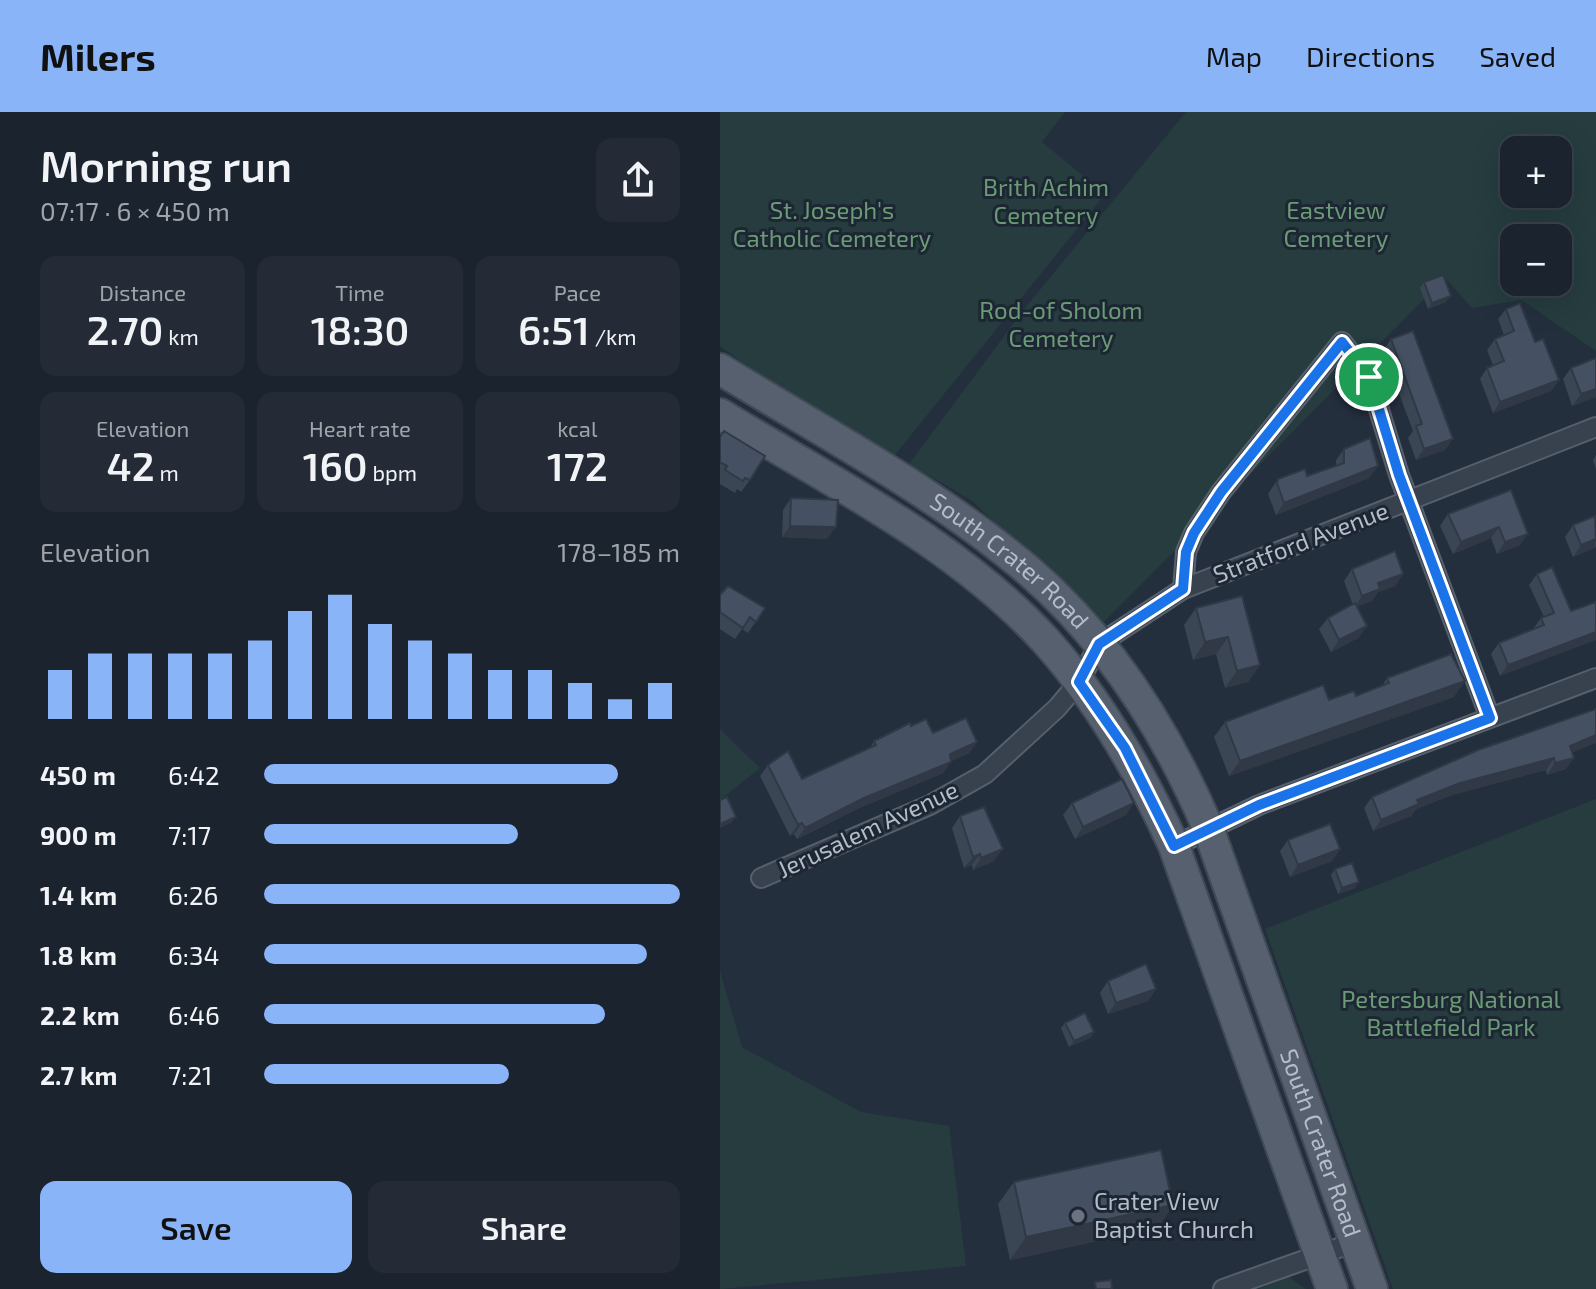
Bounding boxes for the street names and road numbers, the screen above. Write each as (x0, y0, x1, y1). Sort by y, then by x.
street label: South Crater Road (925, 486, 1096, 634)
street label: Stratford Avenue (1209, 495, 1392, 588)
street label: Jerusalem Avenue (772, 774, 962, 883)
street label: South Crater Road (1275, 1045, 1368, 1241)

